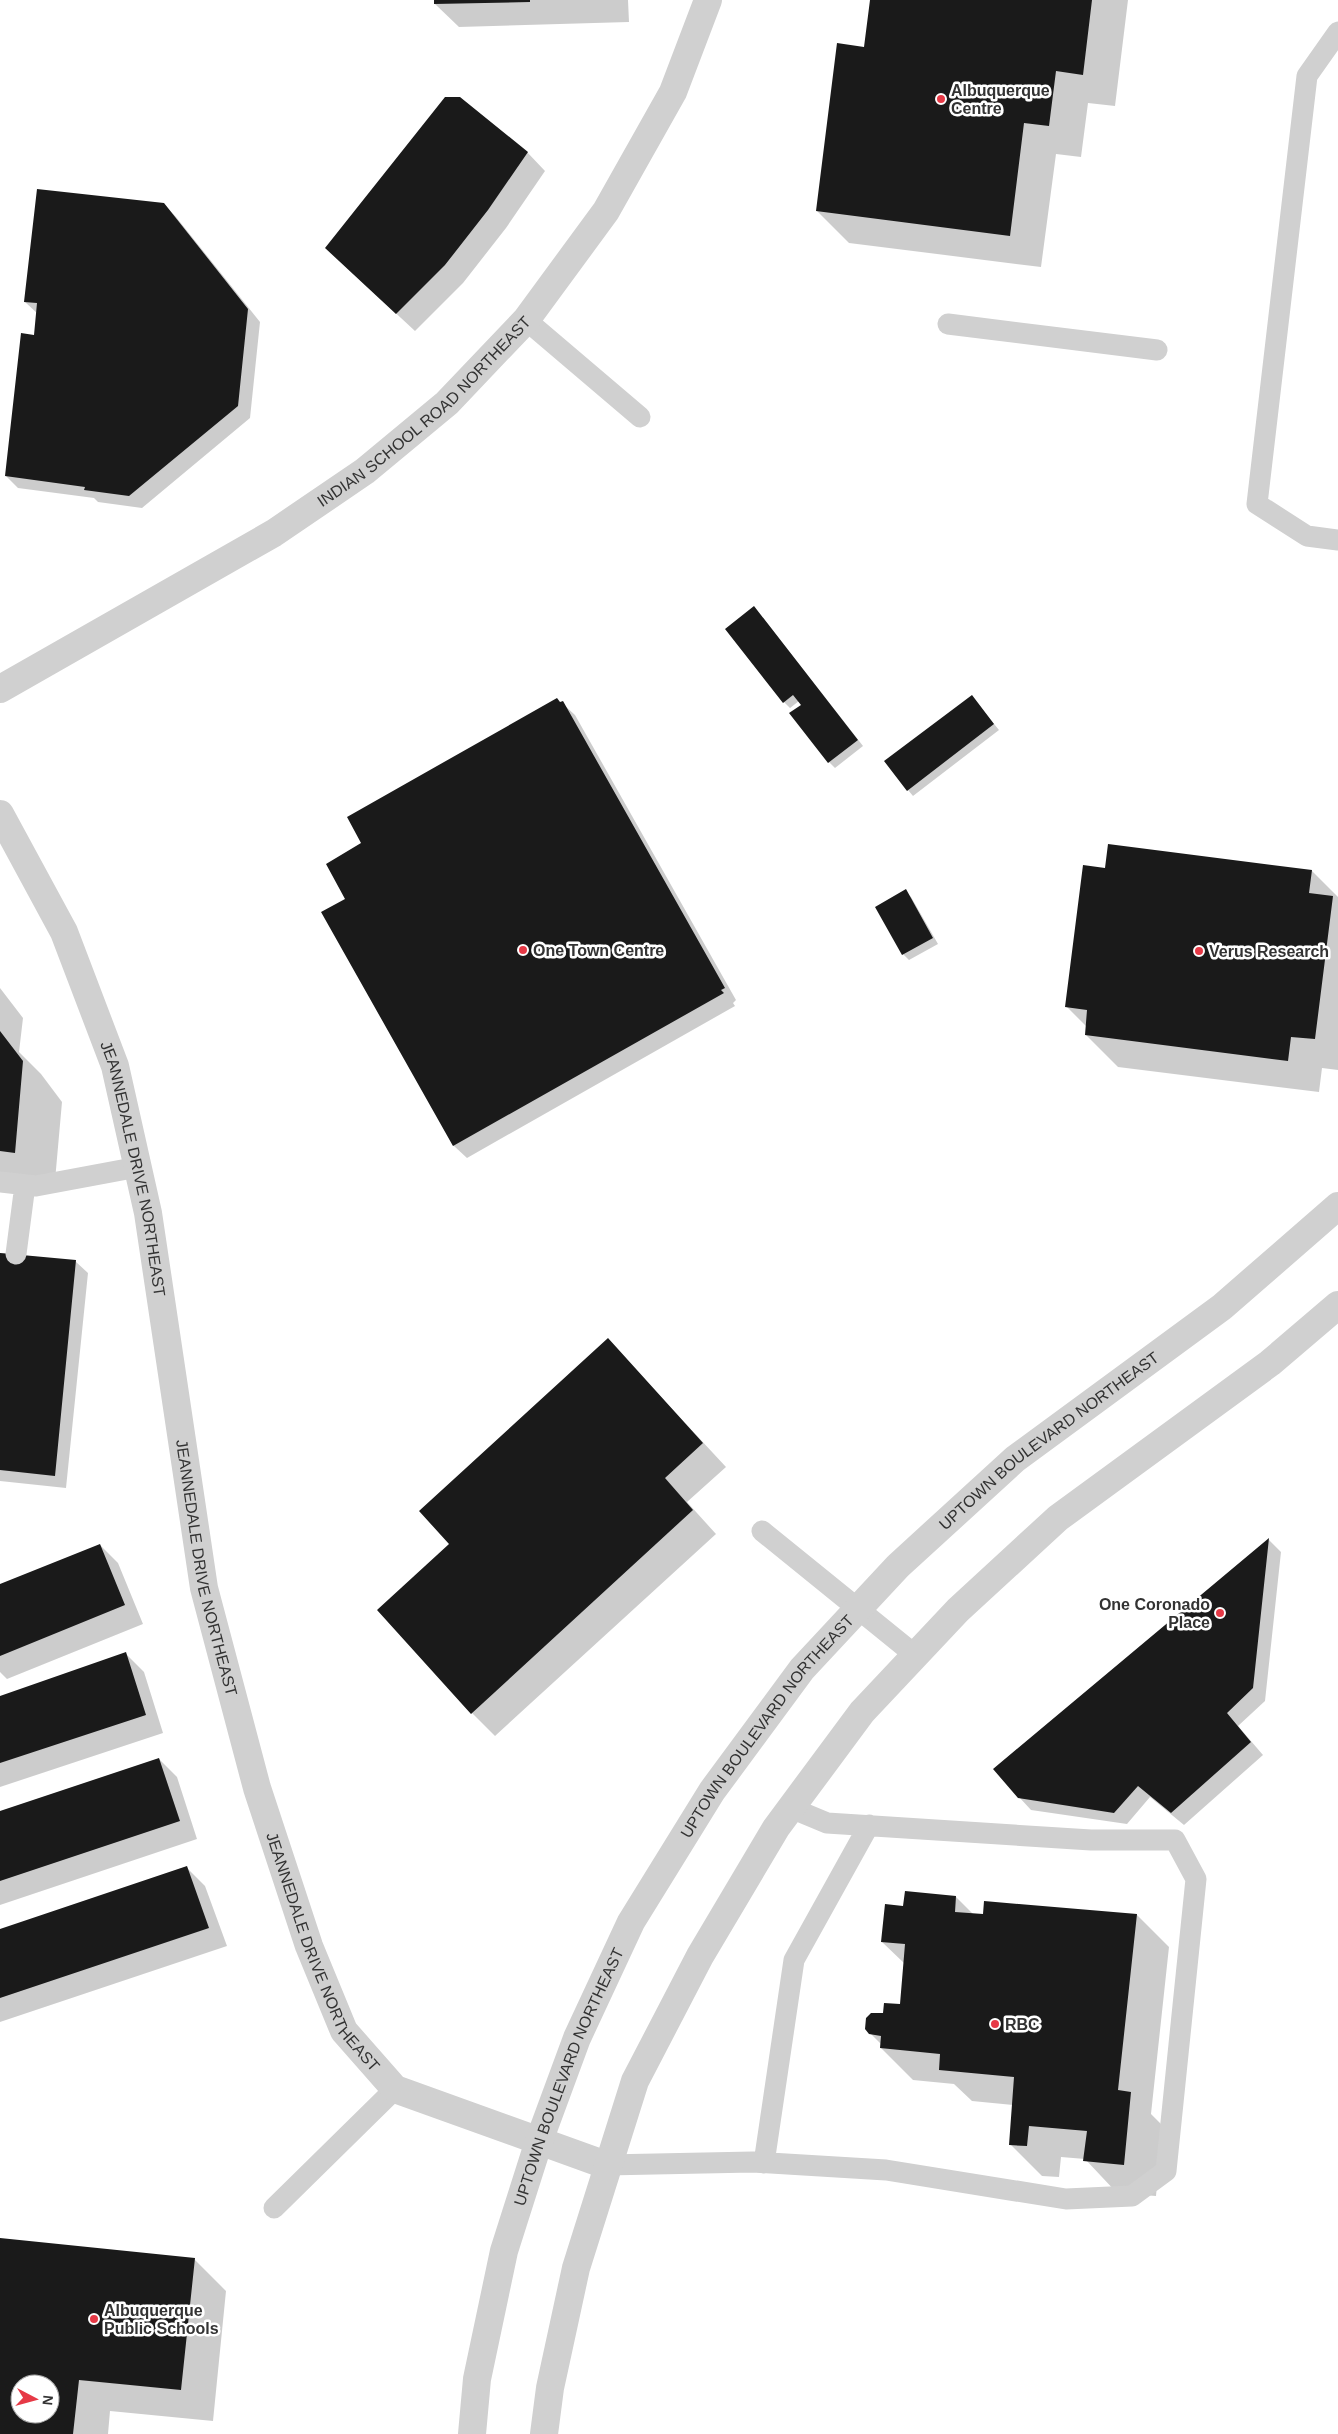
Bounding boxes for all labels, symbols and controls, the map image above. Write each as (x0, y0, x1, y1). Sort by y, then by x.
place label: Albuquerque Centre (951, 82, 1050, 117)
marker: Albuquerque Centre (935, 93, 947, 105)
street label: INDIAN SCHOOL ROAD NORTHEAST (314, 313, 534, 510)
place label: One Town Centre (533, 942, 664, 959)
place label: Verus Research (1209, 943, 1329, 960)
marker: One Town Centre (517, 944, 529, 956)
marker: Verus Research (1193, 945, 1205, 957)
street label: JEANNEDALE DRIVE NORTHEAST (97, 1039, 168, 1298)
street label: UPTOWN BOULEVARD NORTHEAST (936, 1348, 1162, 1533)
street label: JEANNEDALE DRIVE NORTHEAST (173, 1438, 240, 1698)
place label: One Coronado Place (1099, 1596, 1210, 1631)
marker: One Coronado Place (1214, 1607, 1226, 1619)
street label: UPTOWN BOULEVARD NORTHEAST (677, 1611, 857, 1841)
street label: JEANNEDALE DRIVE NORTHEAST (263, 1830, 383, 2075)
street label: UPTOWN BOULEVARD NORTHEAST (511, 1945, 627, 2208)
place label: RBC (1005, 2016, 1040, 2033)
marker: RBC (989, 2018, 1001, 2030)
place label: Albuquerque Public Schools (104, 2302, 219, 2337)
marker: Albuquerque Public Schools (88, 2313, 100, 2325)
north arrow (10, 2374, 60, 2424)
text: N (39, 2394, 56, 2406)

